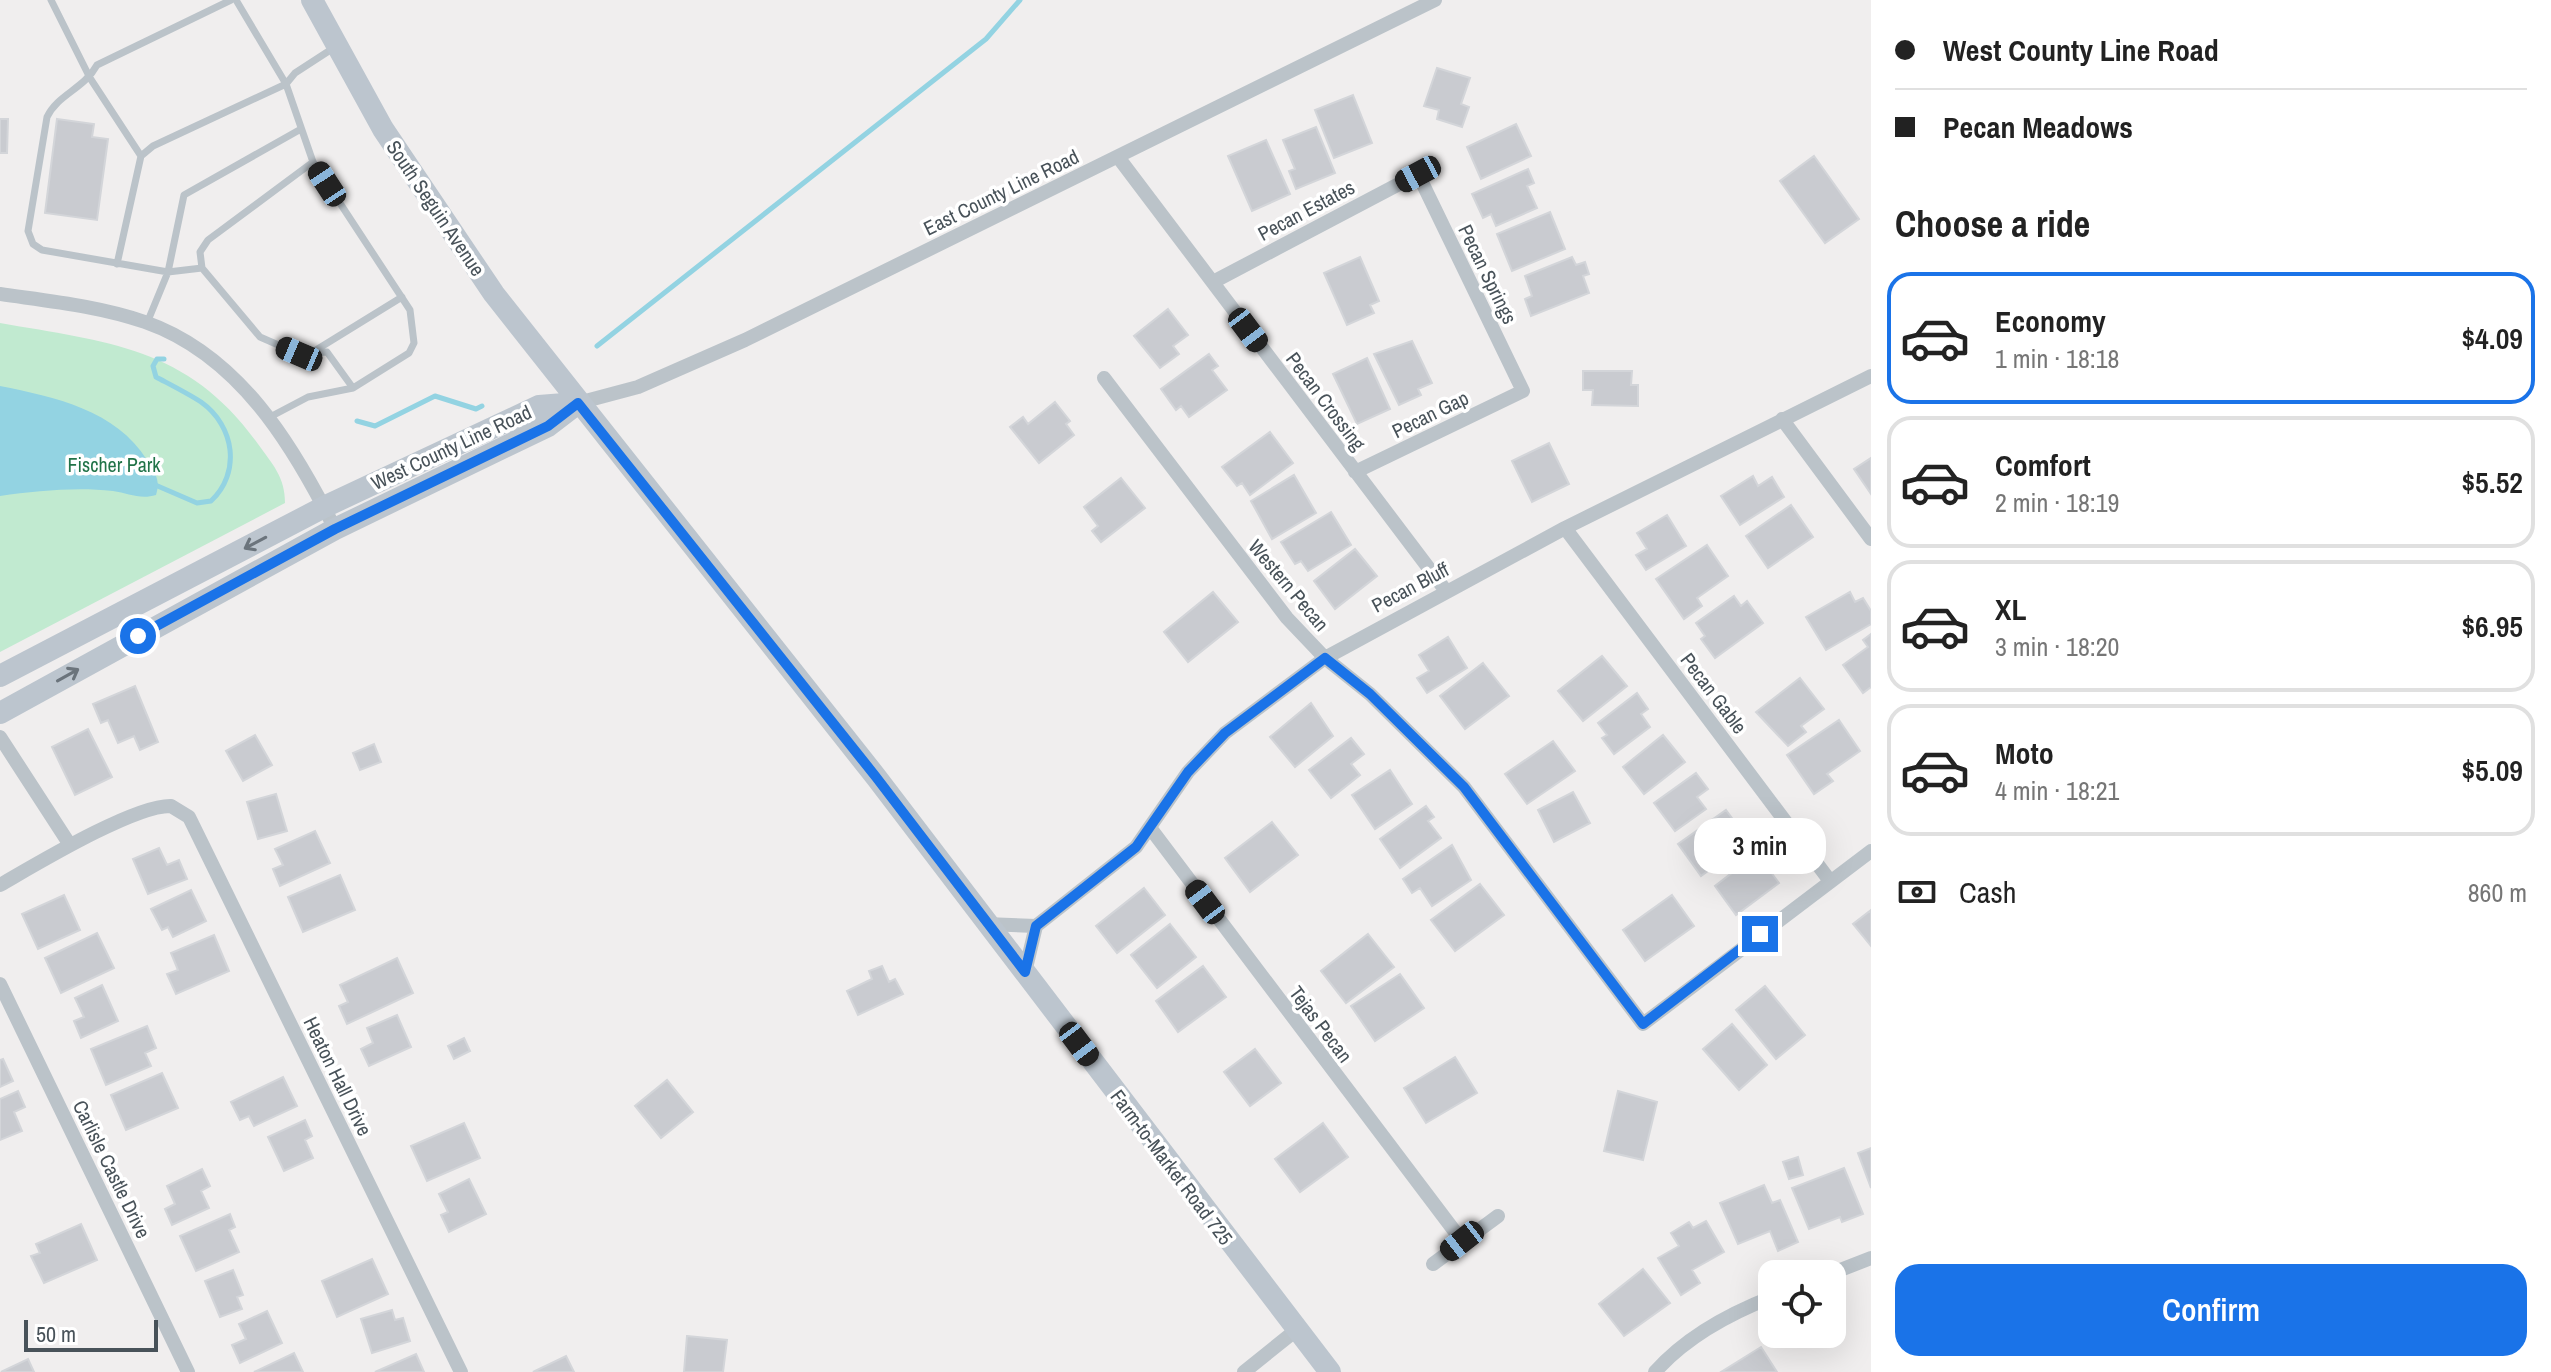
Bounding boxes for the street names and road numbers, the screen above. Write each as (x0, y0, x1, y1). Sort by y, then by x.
street label: South Seguin Avenue (381, 135, 491, 281)
street label: East County Line Road (919, 143, 1083, 241)
street label: Pecan Estates (1253, 173, 1359, 247)
street label: Pecan Springs (1452, 220, 1524, 328)
street label: Pecan Crossing (1280, 346, 1372, 456)
street label: Pecan Gap (1387, 384, 1473, 444)
street label: West County Line Road (367, 398, 535, 496)
street label: Western Pecan (1243, 533, 1335, 637)
street label: Pecan Bluff (1367, 555, 1453, 619)
street label: Pecan Gable (1675, 647, 1753, 739)
street label: Tejas Pecan (1283, 980, 1359, 1068)
street label: Heaton Hall Drive (297, 1012, 379, 1140)
street label: Farm-to-Market Road 725 (1105, 1084, 1239, 1250)
street label: Carlisle Castle Drive (67, 1096, 157, 1242)

